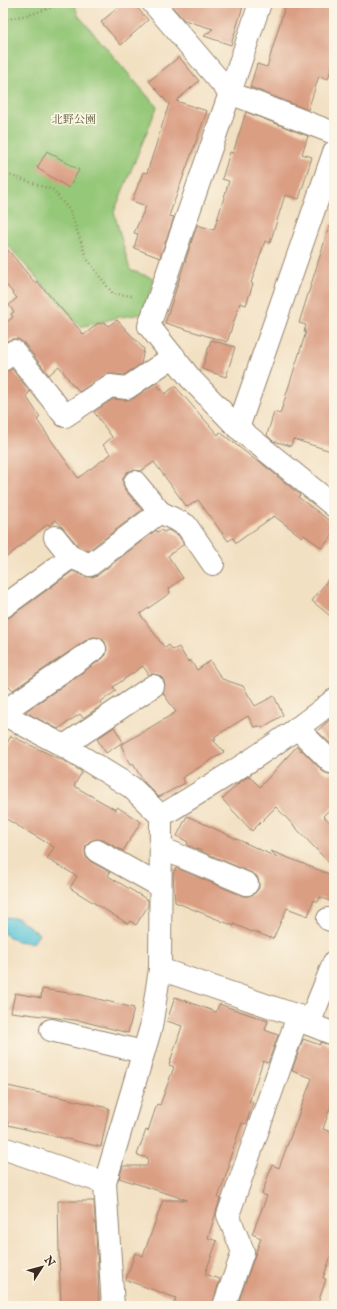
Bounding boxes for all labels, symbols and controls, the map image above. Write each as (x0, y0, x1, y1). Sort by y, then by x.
park label: 北野公園 (52, 113, 96, 127)
north arrow (22, 1247, 62, 1287)
text: N (40, 1253, 58, 1270)

